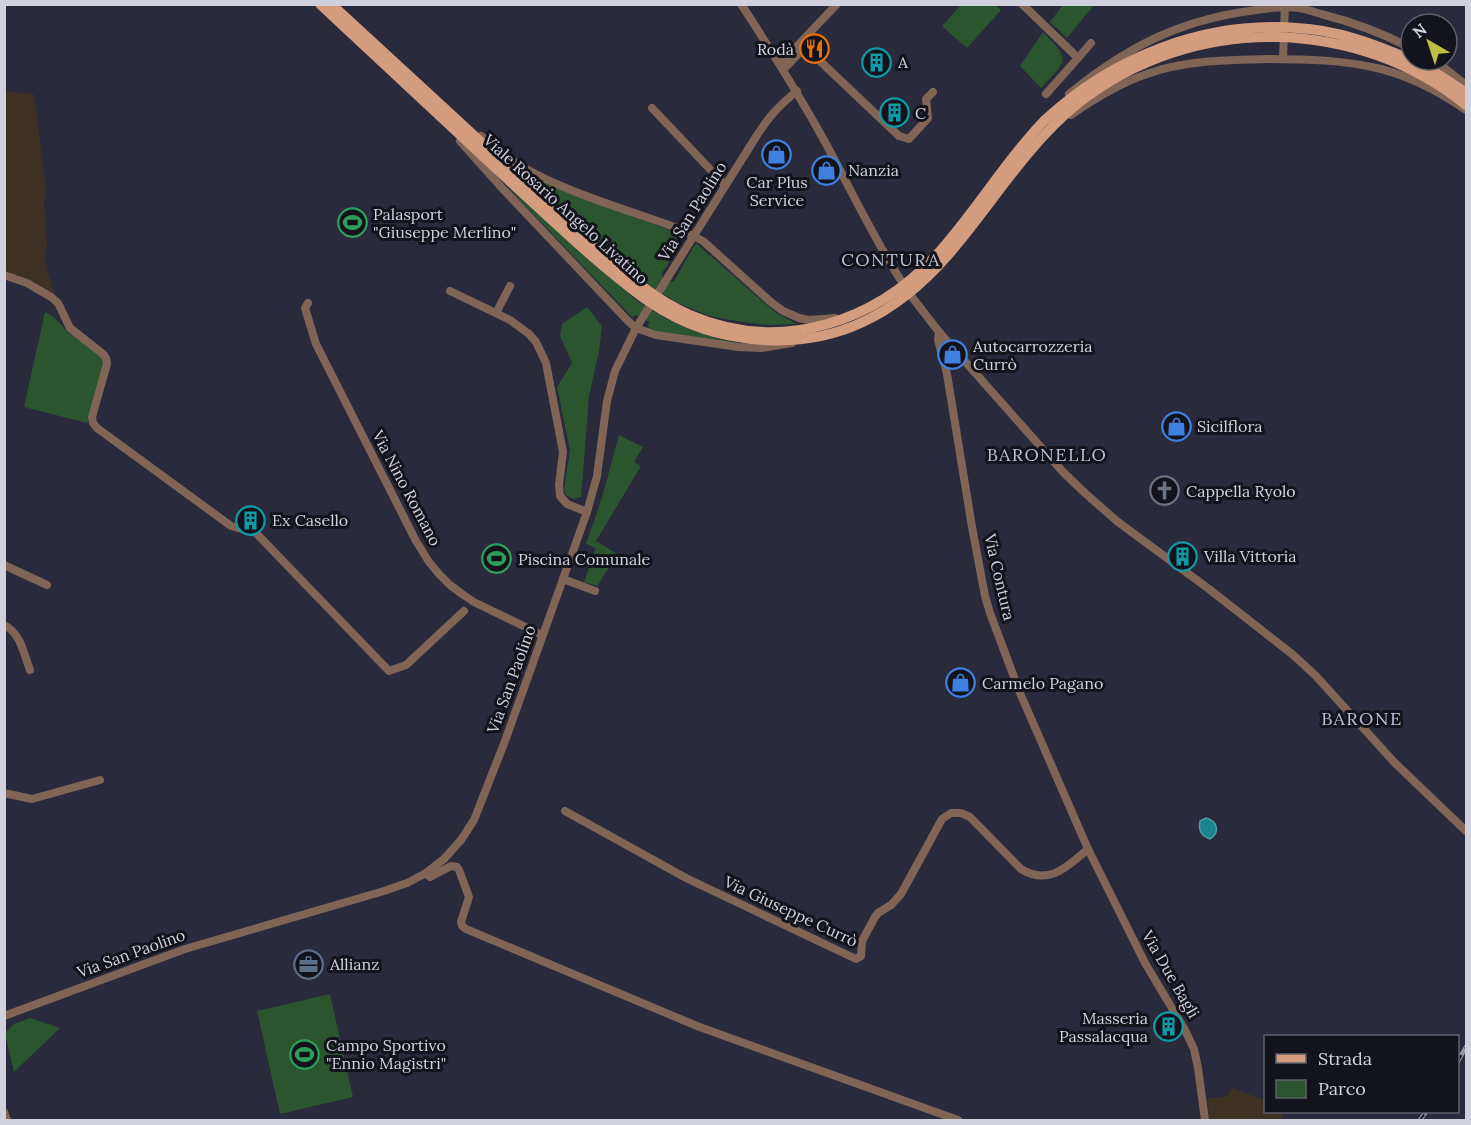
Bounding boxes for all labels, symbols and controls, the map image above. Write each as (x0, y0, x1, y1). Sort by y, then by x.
north arrow (1399, 12, 1459, 72)
text: N (1408, 19, 1431, 42)
restaurant icon: Rodà (799, 33, 831, 65)
place label: Rodà (757, 39, 794, 59)
building icon: A (861, 46, 893, 78)
place label: A (897, 52, 909, 72)
building icon: C (878, 97, 910, 129)
place label: C (915, 103, 926, 123)
street label: Viale Rosario Angelo Livatino (479, 129, 653, 288)
shop icon: Car Plus Service (761, 138, 793, 170)
shop icon: Nanzia (811, 154, 843, 186)
street label: Via San Paolino (653, 158, 731, 265)
place label: Nanzia (848, 160, 899, 180)
place label: Car Plus Service (746, 172, 808, 210)
place label: Palasport "Giuseppe Merlino" (373, 204, 516, 242)
sports icon: Palasport "Giuseppe Merlino" (336, 207, 368, 239)
district label: CONTURA (841, 248, 941, 271)
place label: Autocarrozzeria Currò (972, 336, 1092, 374)
shop icon: Autocarrozzeria Currò (936, 339, 968, 371)
shop icon: Sicilflora (1160, 410, 1192, 442)
place label: Sicilflora (1197, 416, 1262, 436)
street label: Via Nino Romano (368, 426, 446, 549)
district label: BARONELLO (987, 443, 1107, 466)
church icon: Cappella Ryolo (1149, 475, 1181, 507)
place label: Cappella Ryolo (1186, 481, 1296, 501)
building icon: Ex Casello (235, 504, 267, 536)
place label: Ex Casello (272, 510, 348, 530)
street label: Via Contura (980, 531, 1020, 622)
building icon: Villa Vittoria (1167, 540, 1199, 572)
sports icon: Piscina Comunale (481, 543, 513, 575)
place label: Villa Vittoria (1203, 546, 1296, 566)
place label: Piscina Comunale (518, 549, 651, 569)
street label: Via San Paolino (482, 622, 540, 737)
shop icon: Carmelo Pagano (945, 667, 977, 699)
place label: Carmelo Pagano (982, 673, 1103, 693)
district label: BARONE (1321, 707, 1403, 730)
street label: Via Giuseppe Currò (720, 871, 861, 951)
street label: Via San Paolino (73, 924, 188, 982)
street label: Via Due Bagli (1137, 926, 1204, 1021)
office icon: Allianz (293, 948, 325, 980)
place label: Allianz (329, 954, 379, 974)
place label: Masseria Passalacqua (1059, 1008, 1148, 1046)
building icon: Masseria Passalacqua (1153, 1011, 1185, 1043)
place label: Campo Sportivo "Ennio Magistri" (326, 1035, 446, 1073)
legend (1264, 1035, 1459, 1113)
sports icon: Campo Sportivo "Ennio Magistri" (289, 1038, 321, 1070)
text: Strada (1318, 1047, 1372, 1070)
text: Parco (1318, 1077, 1366, 1100)

